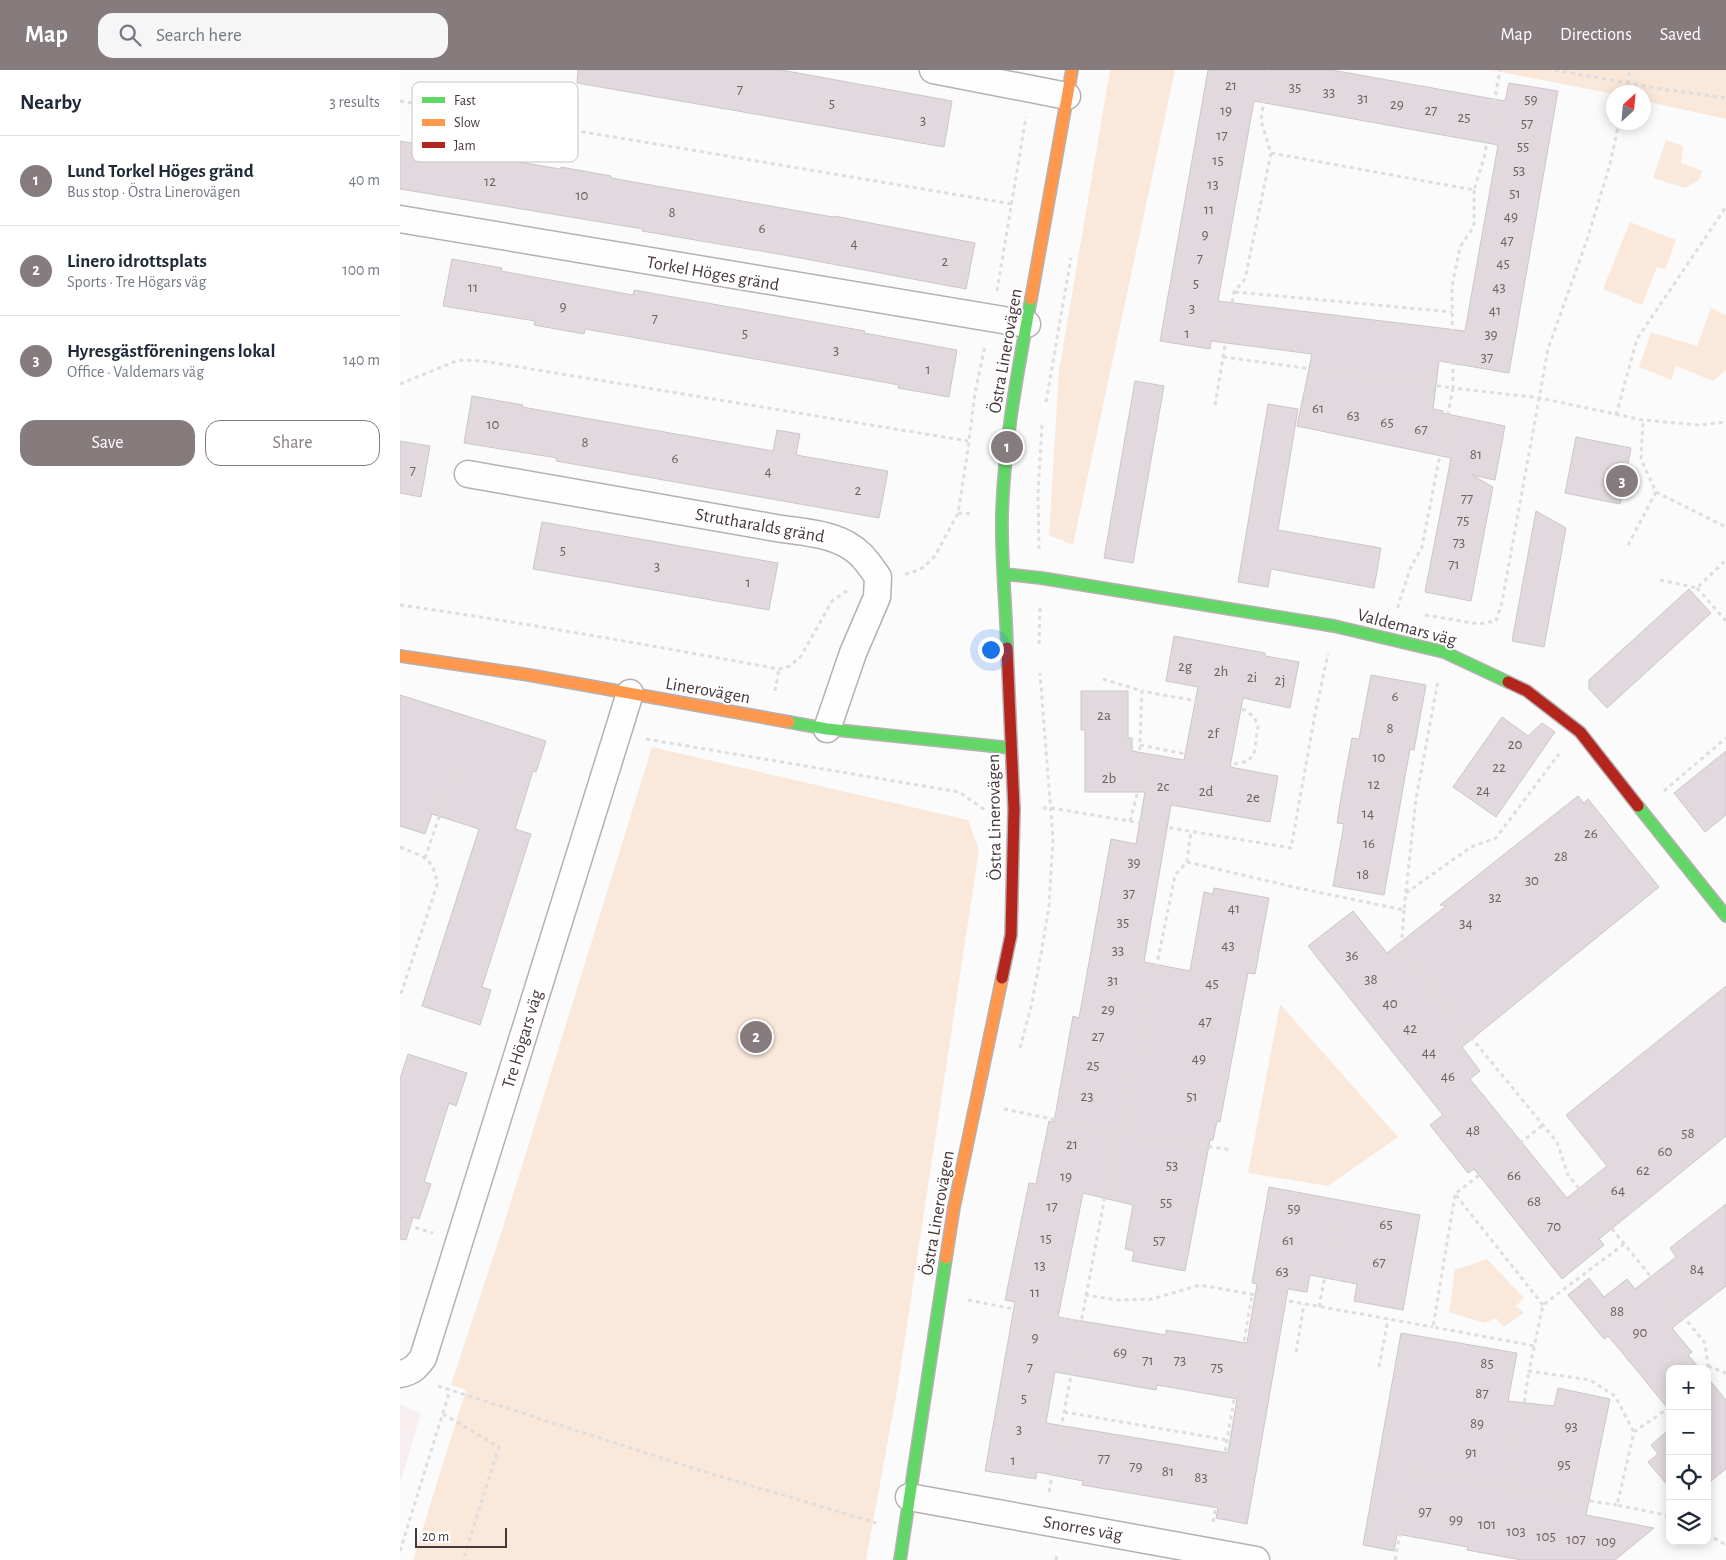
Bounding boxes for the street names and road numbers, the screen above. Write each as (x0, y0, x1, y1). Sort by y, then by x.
street label: Torkel Höges gränd (645, 253, 781, 295)
street label: Östra Linerovägen (984, 287, 1026, 415)
street label: Strutharalds gränd (694, 506, 826, 546)
street label: Valdemars väg (1355, 606, 1459, 650)
street label: Linerovägen (664, 675, 752, 707)
street label: Östra Linerovägen (983, 754, 1005, 880)
street label: Tre Högars väg (499, 988, 547, 1091)
street label: Östra Linerovägen (916, 1149, 958, 1277)
street label: Snorres väg (1042, 1513, 1124, 1545)

